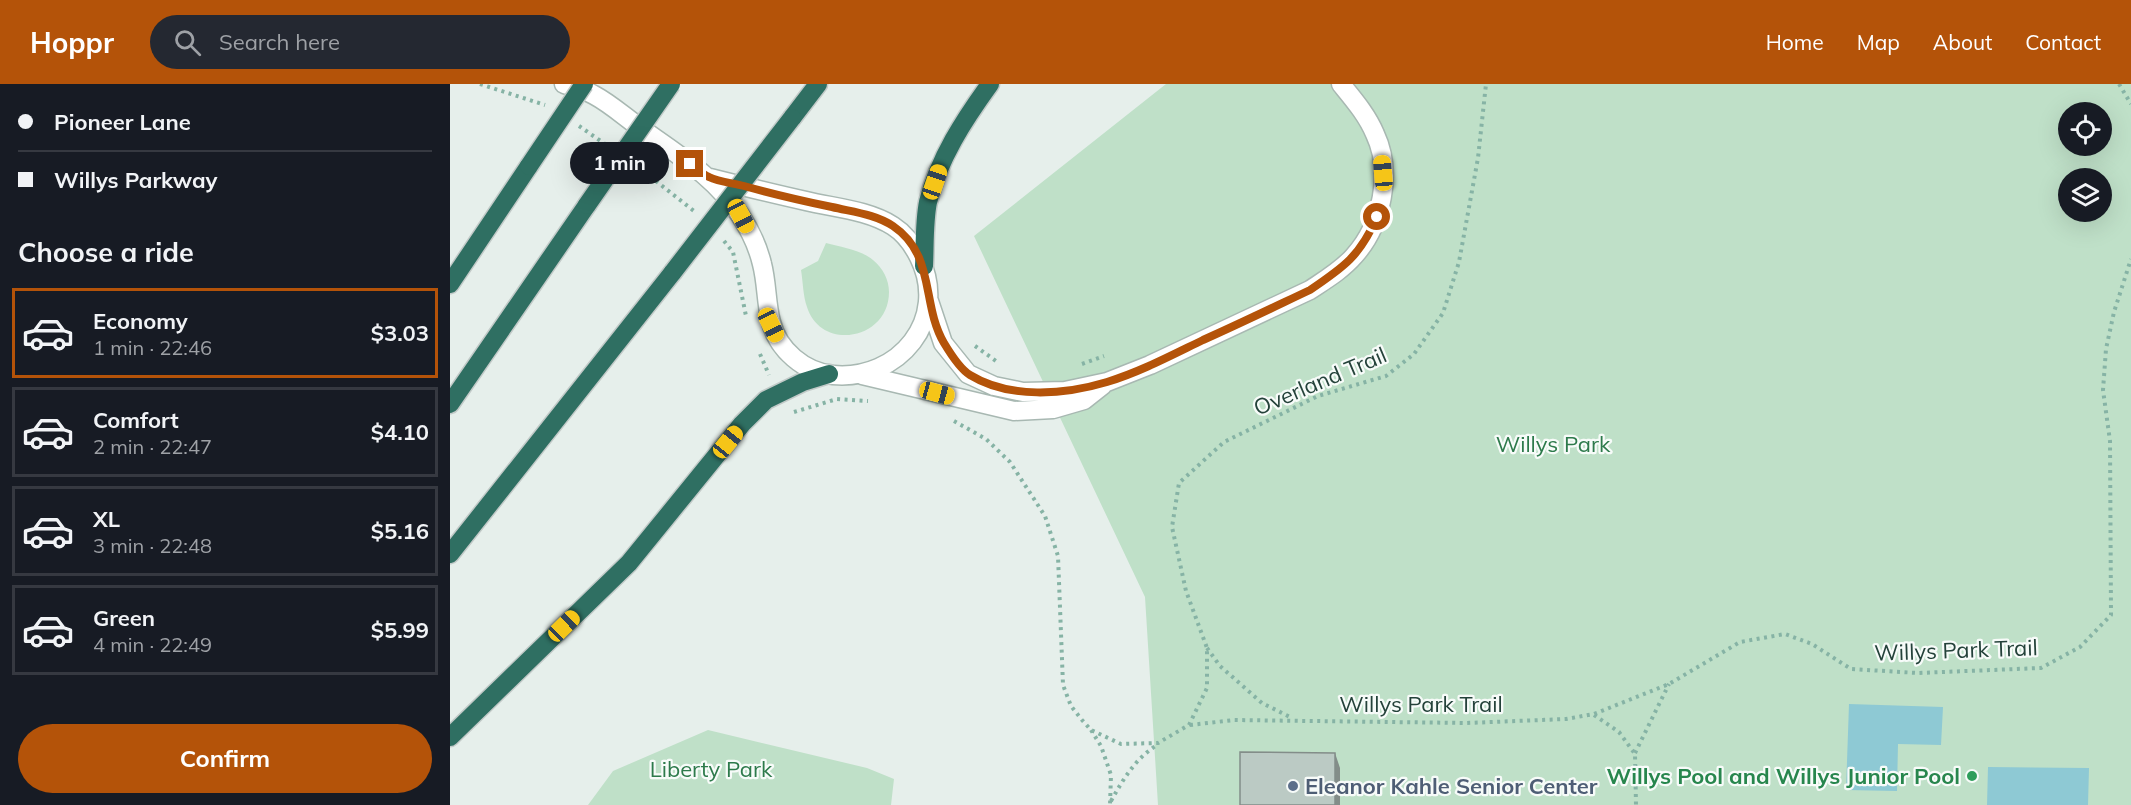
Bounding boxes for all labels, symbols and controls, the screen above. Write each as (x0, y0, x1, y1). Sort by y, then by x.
search box (150, 15, 570, 69)
text: Hoppr (30, 25, 114, 60)
icon: search (171, 26, 204, 59)
text: Search here (219, 28, 340, 56)
text: Home (1766, 29, 1824, 55)
text: Map (1857, 29, 1900, 55)
text: About (1933, 29, 1992, 55)
text: Contact (2025, 29, 2101, 55)
map controls (2058, 102, 2112, 222)
button: locate (2058, 102, 2112, 156)
text: Pioneer Lane (54, 108, 191, 136)
callout: 1 min (570, 143, 669, 185)
text: 1 min (593, 150, 646, 175)
route end (676, 150, 703, 177)
car (1372, 154, 1394, 192)
car (921, 162, 949, 202)
text: Willys Parkway (54, 166, 218, 194)
button: layers (2058, 168, 2112, 222)
car (725, 196, 757, 236)
route start (1363, 203, 1390, 230)
text: Choose a ride (18, 235, 194, 269)
car (755, 305, 787, 345)
icon: car (21, 306, 75, 360)
text: Economy (93, 307, 188, 335)
text: $3.03 (371, 319, 429, 347)
text: 1 min · 22:46 (93, 335, 212, 360)
street label: Overland Trail (1249, 340, 1391, 422)
car (917, 380, 957, 406)
icon: car (21, 405, 75, 459)
text: Comfort (93, 406, 179, 434)
text: $4.10 (371, 418, 429, 446)
car (710, 422, 746, 462)
park label: Willys Park (1496, 430, 1611, 458)
text: 2 min · 22:47 (93, 434, 212, 459)
icon: car (21, 504, 75, 558)
text: XL (93, 505, 120, 533)
text: $5.16 (371, 517, 429, 545)
text: 3 min · 22:48 (93, 533, 212, 558)
icon: car (21, 603, 75, 657)
text: Green (93, 604, 155, 632)
car (545, 607, 583, 645)
text: $5.99 (371, 616, 429, 644)
text: 4 min · 22:49 (93, 632, 212, 657)
street label: Willys Park Trail (1874, 633, 2038, 667)
street label: Willys Park Trail (1339, 690, 1503, 718)
button: Confirm (18, 724, 432, 793)
park label: Liberty Park (650, 755, 773, 783)
place label: Willys Pool and Willys Junior Pool (1607, 762, 1960, 790)
marker: Willys Pool and Willys Junior Pool (1965, 769, 1979, 783)
place label: Eleanor Kahle Senior Center (1305, 772, 1598, 800)
marker: Eleanor Kahle Senior Center (1286, 779, 1300, 793)

